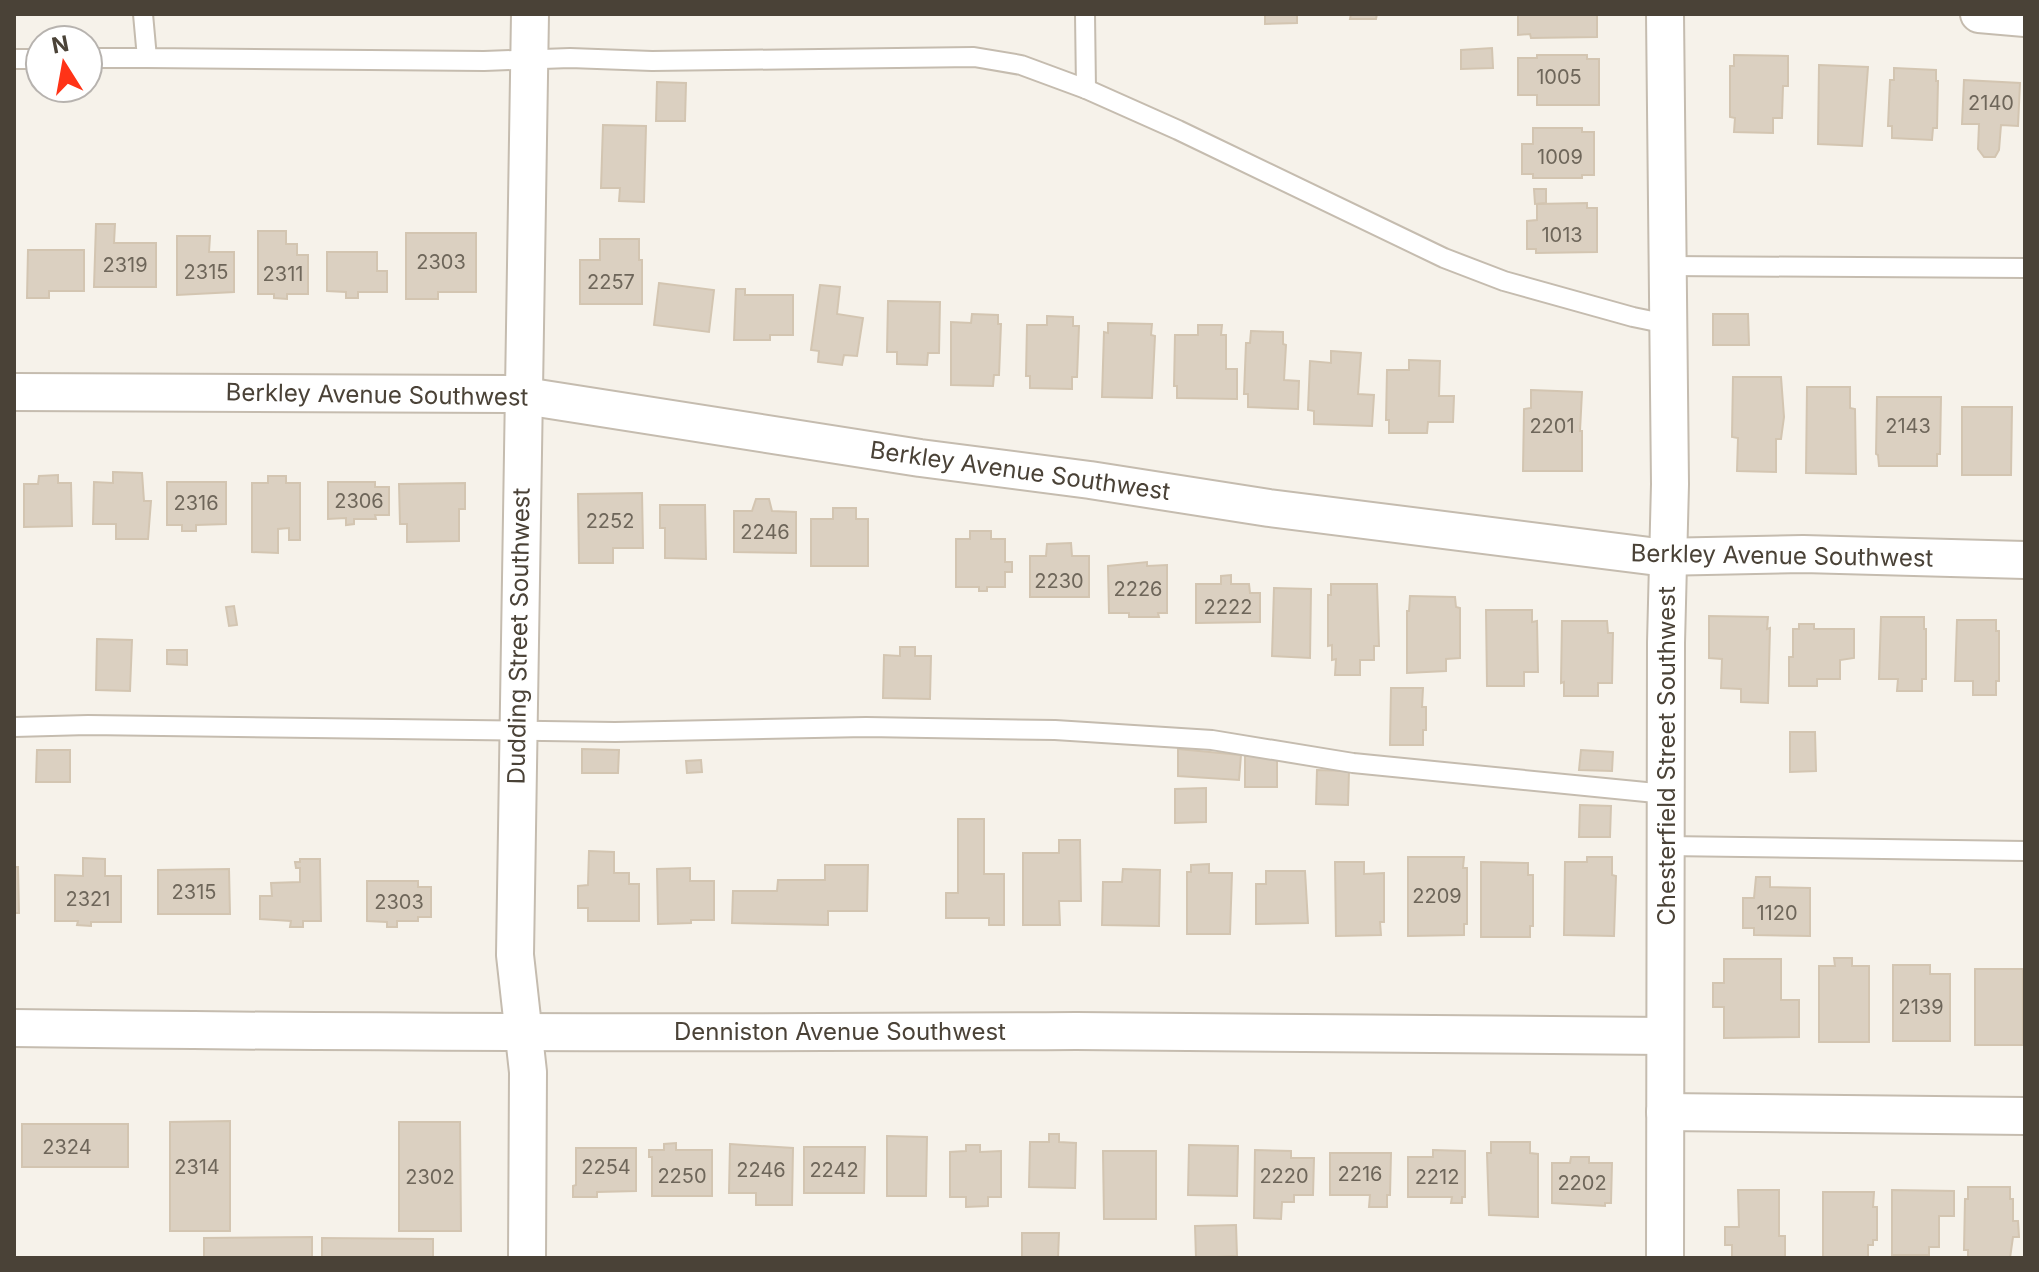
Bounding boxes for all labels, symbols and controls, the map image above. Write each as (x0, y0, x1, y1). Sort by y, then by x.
north arrow (24, 24, 104, 104)
text: N (49, 30, 71, 59)
house number: 1005 (1536, 65, 1582, 89)
house number: 2140 (1968, 91, 2014, 115)
house number: 1009 (1537, 145, 1583, 169)
house number: 1013 (1541, 223, 1583, 247)
house number: 2303 (416, 250, 466, 274)
house number: 2319 (102, 253, 148, 277)
house number: 2315 (184, 260, 228, 284)
house number: 2311 (263, 262, 303, 286)
house number: 2257 (587, 270, 635, 294)
street label: Berkley Avenue Southwest (225, 377, 529, 412)
house number: 2201 (1529, 414, 1575, 438)
house number: 2143 (1885, 414, 1931, 438)
street label: Berkley Avenue Southwest (868, 435, 1172, 506)
street label: Dudding Street Southwest (501, 487, 536, 785)
house number: 2306 (334, 489, 384, 513)
house number: 2316 (173, 491, 219, 515)
house number: 2252 (586, 509, 634, 533)
house number: 2246 (740, 520, 790, 544)
street label: Berkley Avenue Southwest (1630, 538, 1934, 573)
house number: 2230 (1034, 569, 1084, 593)
house number: 2226 (1114, 577, 1163, 601)
street label: Chesterfield Street Southwest (1652, 586, 1681, 926)
house number: 2222 (1204, 595, 1252, 619)
house number: 2315 (172, 880, 216, 904)
house number: 2209 (1412, 884, 1462, 908)
house number: 2321 (66, 887, 110, 911)
house number: 2303 (374, 890, 424, 914)
house number: 1120 (1756, 901, 1798, 925)
house number: 2139 (1898, 995, 1944, 1019)
street label: Denniston Avenue Southwest (674, 1017, 1006, 1046)
house number: 2324 (42, 1135, 92, 1159)
house number: 2314 (174, 1155, 220, 1179)
house number: 2254 (581, 1155, 631, 1179)
house number: 2246 (736, 1158, 786, 1182)
house number: 2242 (809, 1158, 859, 1182)
house number: 2216 (1338, 1162, 1382, 1186)
house number: 2250 (657, 1164, 707, 1188)
house number: 2220 (1259, 1164, 1309, 1188)
house number: 2302 (405, 1165, 455, 1189)
house number: 2212 (1415, 1165, 1459, 1189)
house number: 2202 (1557, 1171, 1607, 1195)

